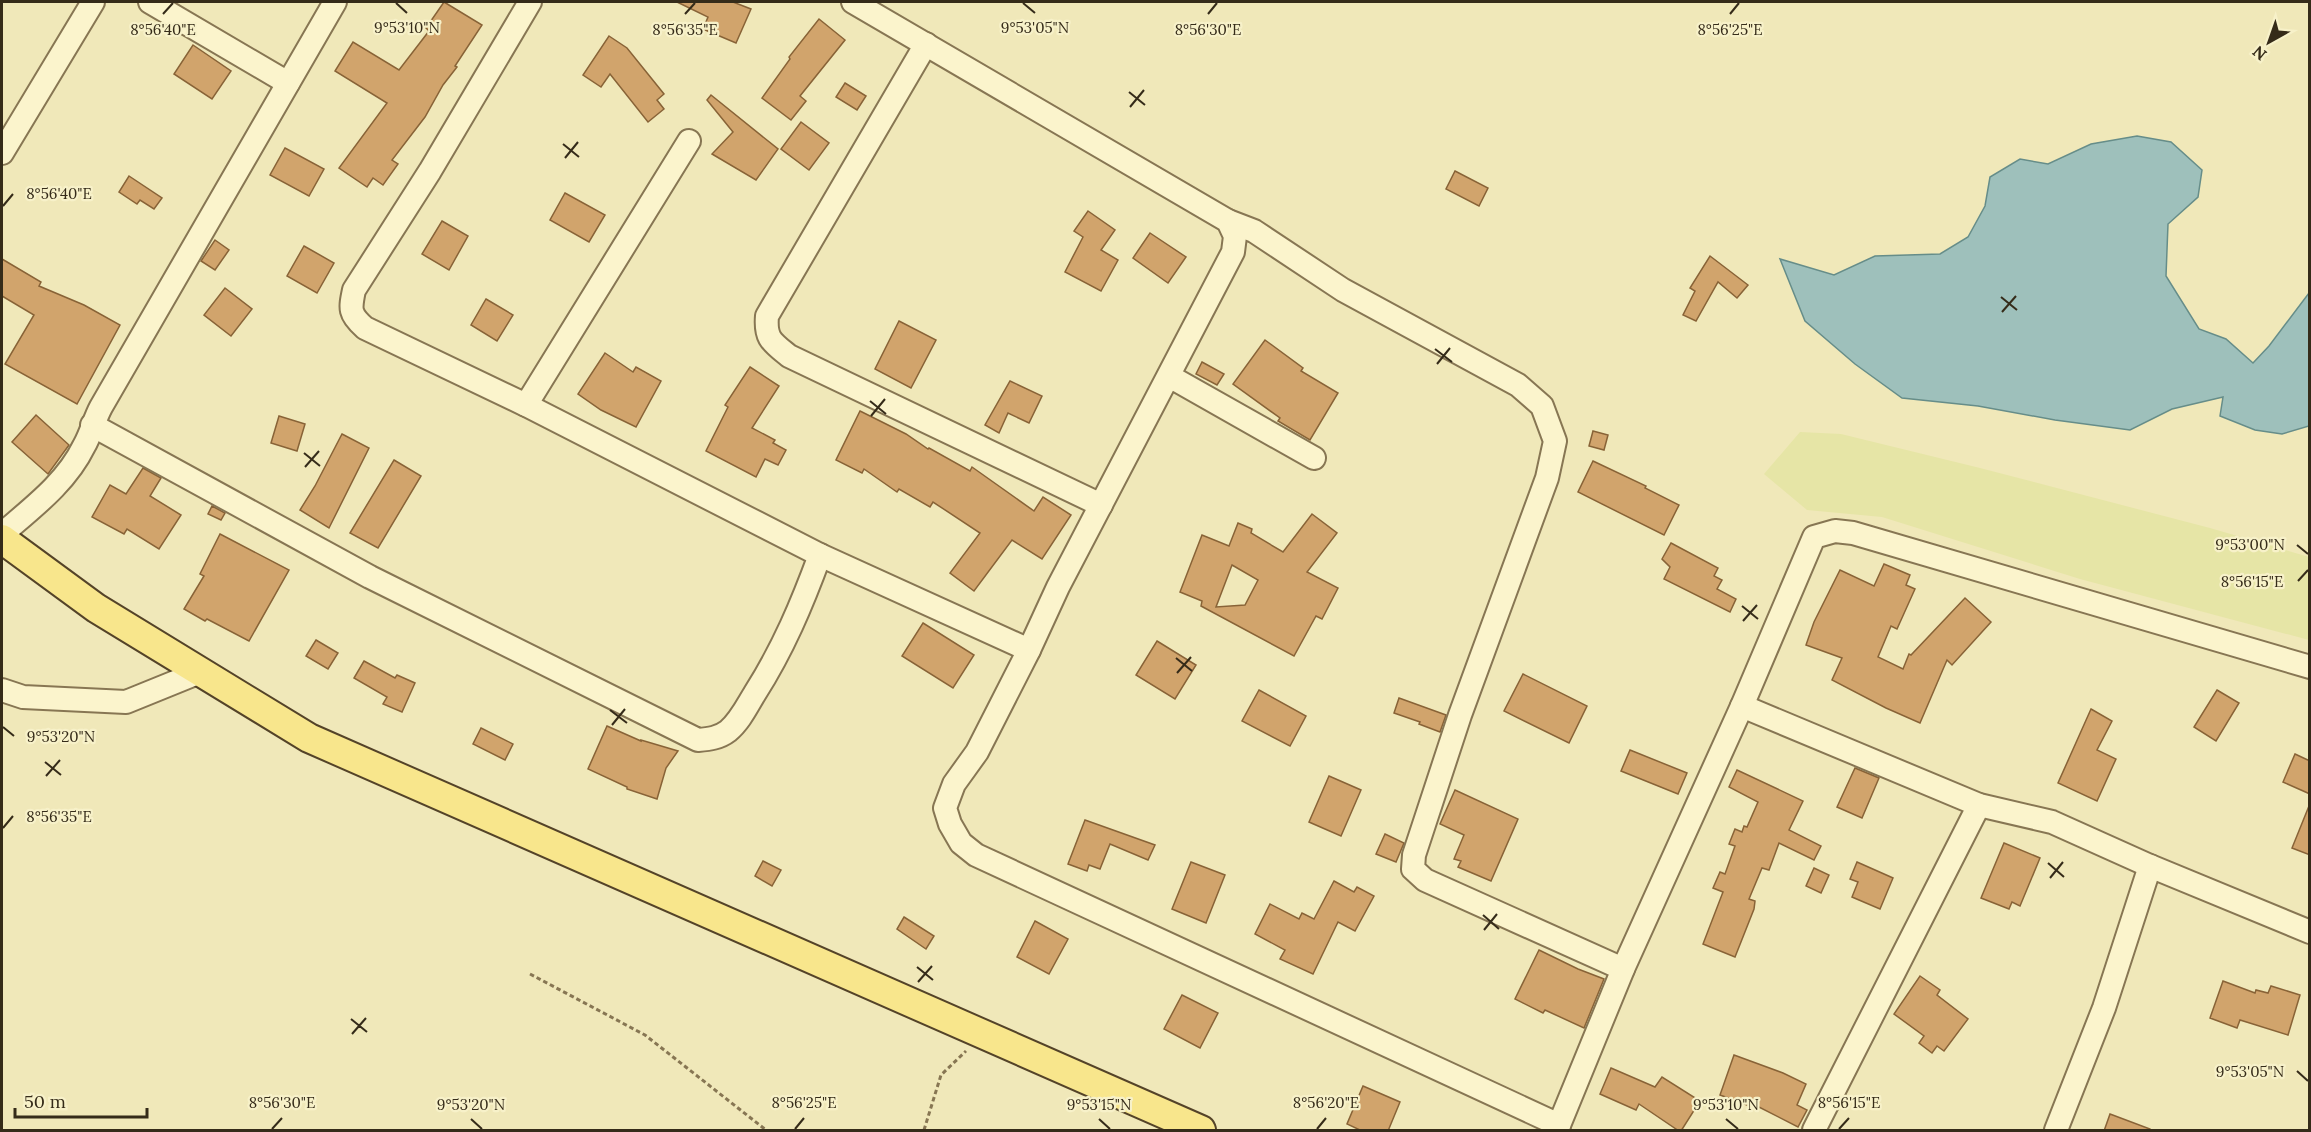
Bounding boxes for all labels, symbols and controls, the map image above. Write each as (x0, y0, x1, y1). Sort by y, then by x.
north arrow (2239, 12, 2299, 72)
text: 9°53'10"N (374, 18, 440, 37)
text: 9°53'05"N (1001, 18, 1069, 37)
text: 8°56'40"E (130, 20, 196, 39)
text: 8°56'35"E (652, 20, 718, 39)
text: 8°56'30"E (1175, 20, 1241, 39)
text: 8°56'25"E (1697, 20, 1763, 39)
text: N (2248, 42, 2271, 65)
text: 8°56'40"E (26, 184, 92, 203)
text: 9°53'00"N (2215, 535, 2285, 554)
text: 8°56'15"E (2221, 572, 2283, 591)
text: 9°53'20"N (27, 727, 95, 746)
text: 8°56'35"E (26, 807, 92, 826)
text: 9°53'05"N (2216, 1062, 2284, 1081)
scale bar (15, 1081, 147, 1119)
text: 50 m (24, 1090, 66, 1113)
text: 8°56'30"E (249, 1093, 315, 1112)
text: 8°56'25"E (771, 1093, 837, 1112)
text: 8°56'20"E (1293, 1093, 1359, 1112)
text: 8°56'15"E (1818, 1093, 1880, 1112)
text: 9°53'20"N (437, 1095, 505, 1114)
text: 9°53'15"N (1067, 1095, 1131, 1114)
text: 9°53'10"N (1693, 1095, 1759, 1114)

